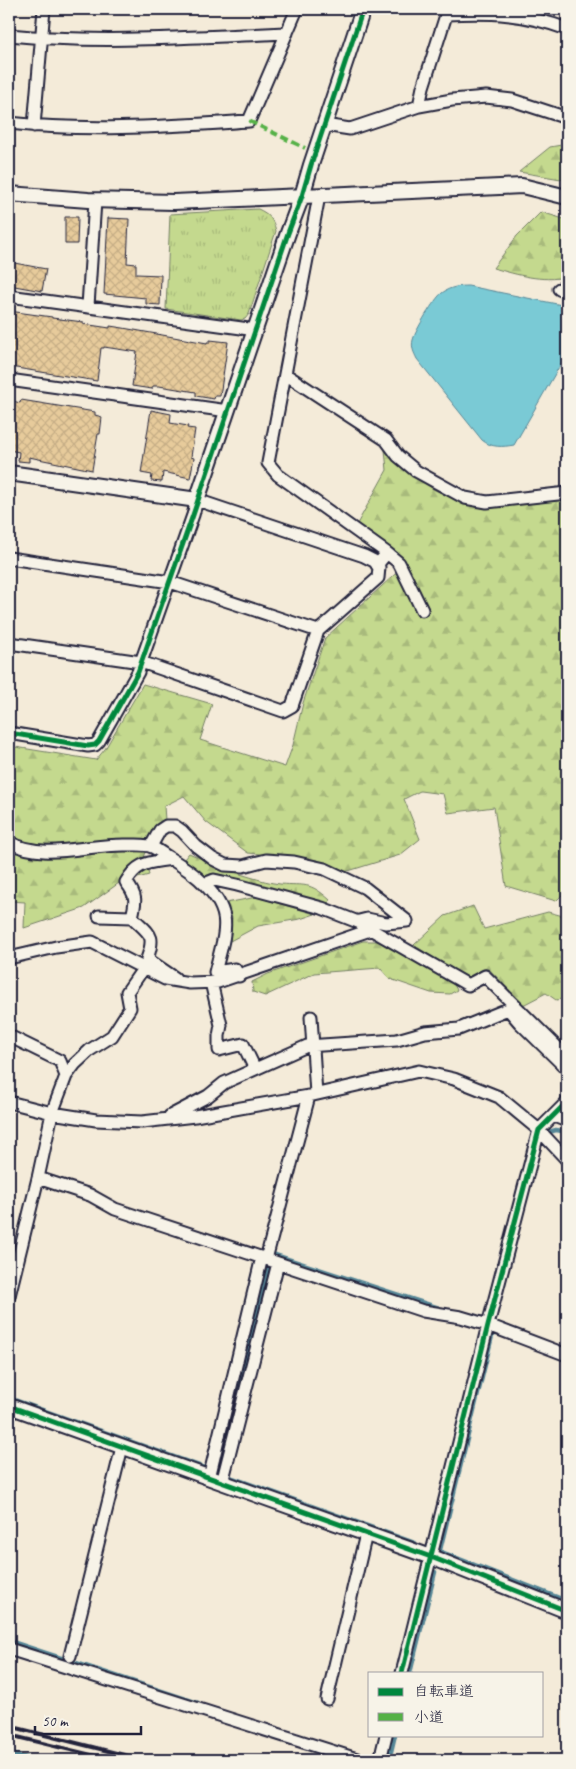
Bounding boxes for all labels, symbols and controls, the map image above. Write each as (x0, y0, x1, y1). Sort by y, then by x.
legend (368, 1672, 544, 1736)
text: 自転車道 (414, 1682, 474, 1701)
scale bar (35, 1704, 141, 1736)
text: 小道 (414, 1708, 444, 1727)
text: 50 m (42, 1712, 69, 1731)

